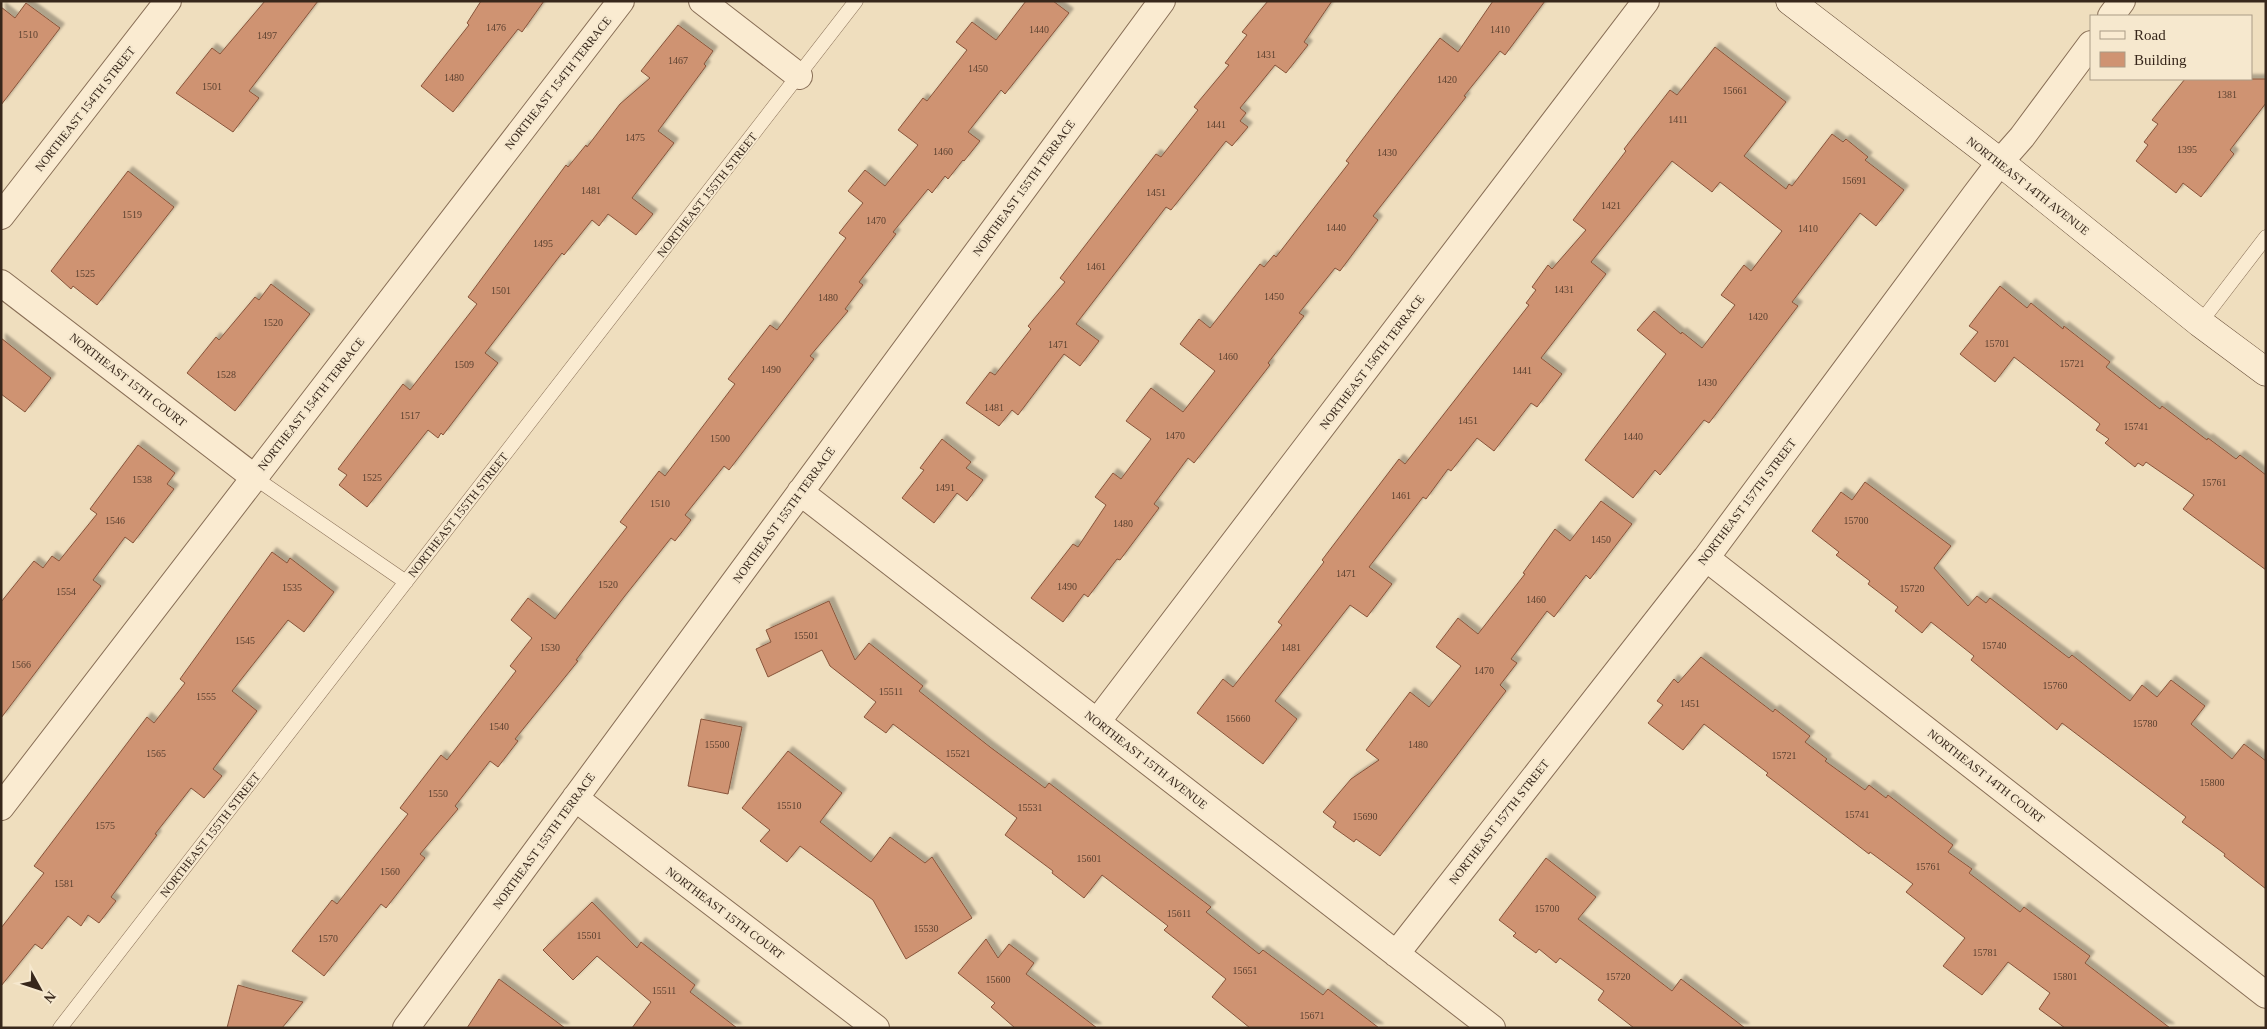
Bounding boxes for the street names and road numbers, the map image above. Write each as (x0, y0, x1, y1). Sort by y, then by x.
street label: NORTHEAST 154TH TERRACE (502, 14, 614, 152)
street label: NORTHEAST 154TH STREET (32, 43, 138, 174)
street label: NORTHEAST 155TH TERRACE (970, 117, 1078, 259)
street label: NORTHEAST 155TH STREET (654, 129, 760, 260)
street label: NORTHEAST 14TH AVENUE (1964, 134, 2092, 238)
street label: NORTHEAST 156TH TERRACE (1317, 292, 1427, 432)
street label: NORTHEAST 15TH COURT (67, 330, 190, 430)
street label: NORTHEAST 154TH TERRACE (255, 335, 367, 473)
street label: NORTHEAST 157TH STREET (1695, 436, 1799, 568)
street label: NORTHEAST 155TH TERRACE (730, 444, 838, 586)
street label: NORTHEAST 155TH STREET (405, 449, 511, 580)
street label: NORTHEAST 15TH AVENUE (1082, 708, 1210, 812)
street label: NORTHEAST 14TH COURT (1925, 726, 2048, 826)
street label: NORTHEAST 157TH STREET (1446, 756, 1552, 887)
street label: NORTHEAST 155TH STREET (157, 769, 263, 900)
street label: NORTHEAST 155TH TERRACE (490, 770, 598, 912)
street label: NORTHEAST 15TH COURT (663, 864, 787, 962)

